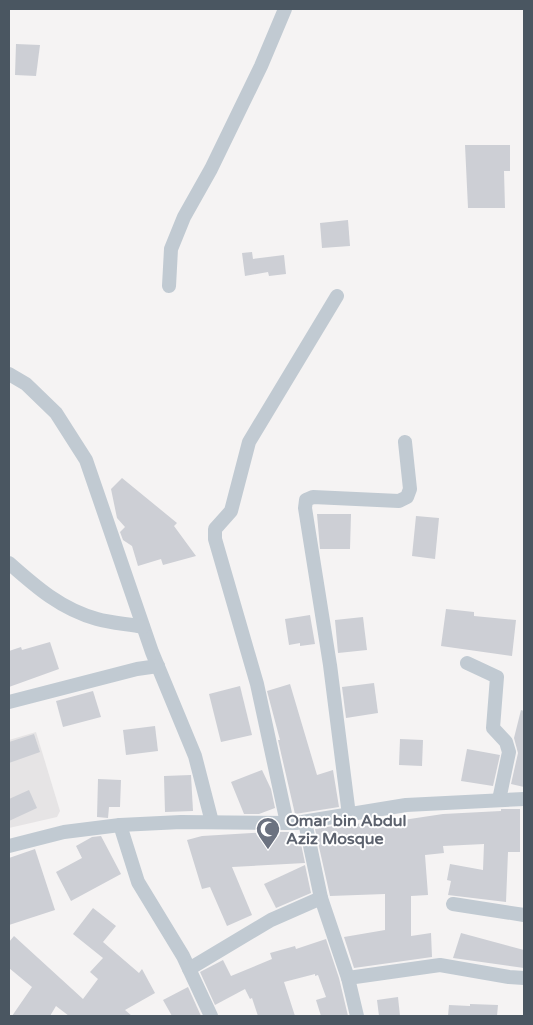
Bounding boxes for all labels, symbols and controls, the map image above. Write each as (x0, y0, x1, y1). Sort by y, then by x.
place label: Omar bin Abdul Aziz Mosque (286, 811, 407, 849)
mosque icon: Omar bin Abdul Aziz Mosque (255, 816, 281, 850)

